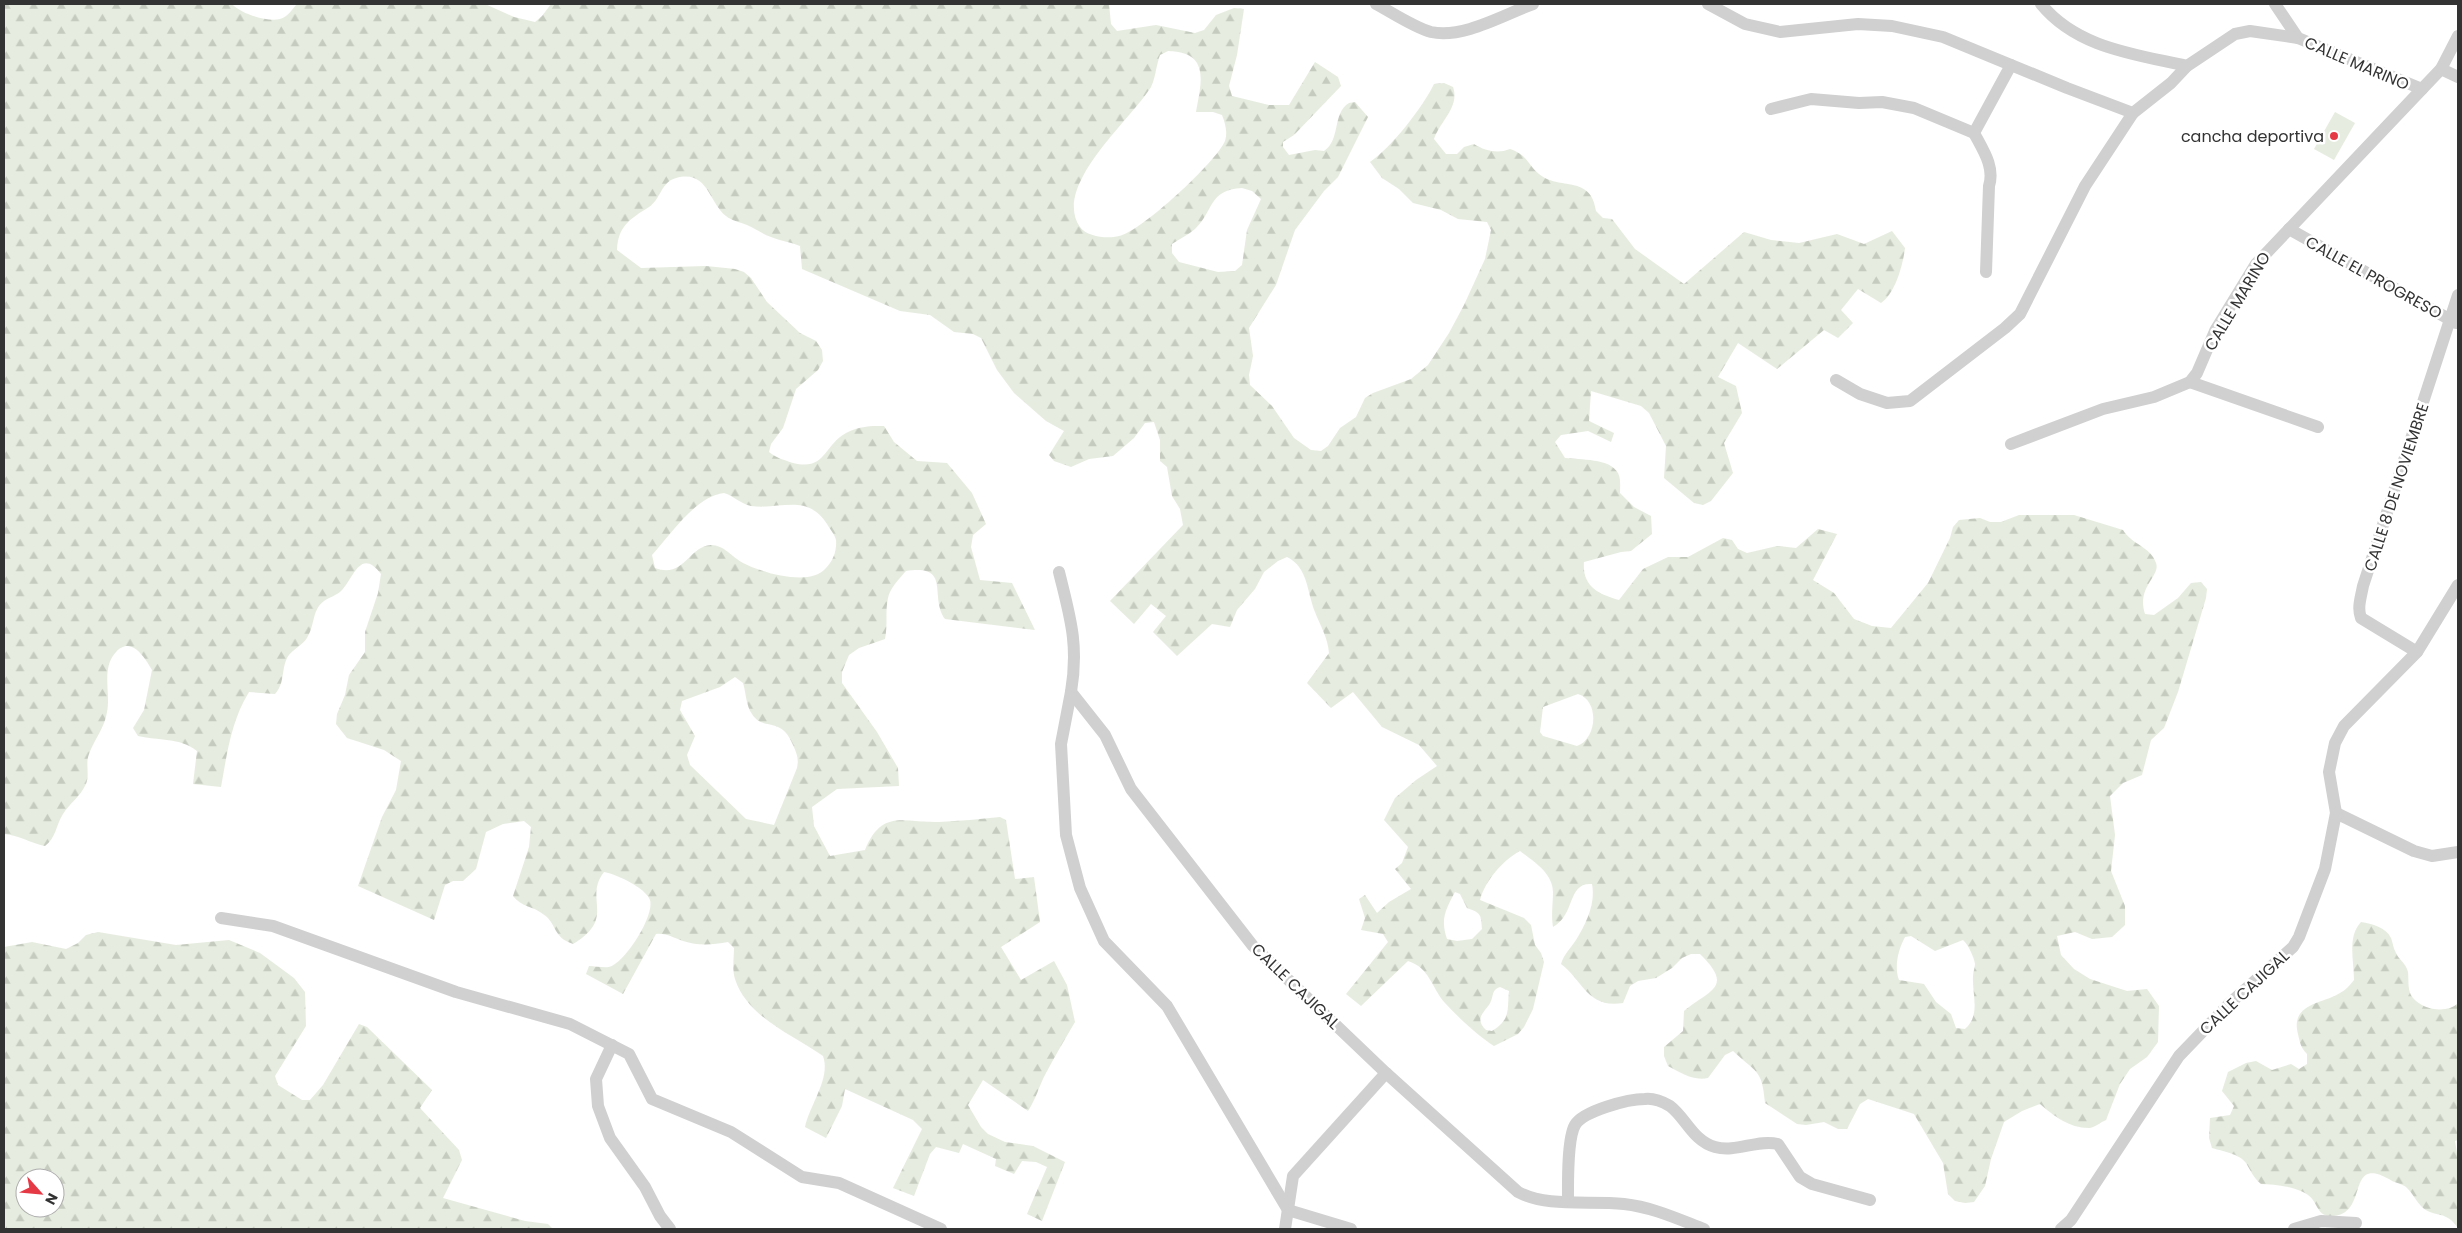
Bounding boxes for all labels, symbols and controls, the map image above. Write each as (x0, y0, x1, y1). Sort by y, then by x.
street label: CALLE MARINO (2301, 31, 2413, 96)
place label: cancha deportiva (2181, 125, 2324, 148)
marker: cancha deportiva (2328, 130, 2340, 142)
street label: CALLE EL PROGRESO (2301, 230, 2446, 325)
street label: CALLE MARINO (2199, 248, 2276, 355)
street label: CALLE 8 DE NOVIEMBRE (2358, 400, 2435, 574)
street label: CALLE CAJIGAL (1246, 938, 1345, 1035)
street label: CALLE CAJIGAL (2194, 945, 2294, 1040)
north arrow (15, 1168, 65, 1218)
text: N (40, 1190, 63, 1208)

